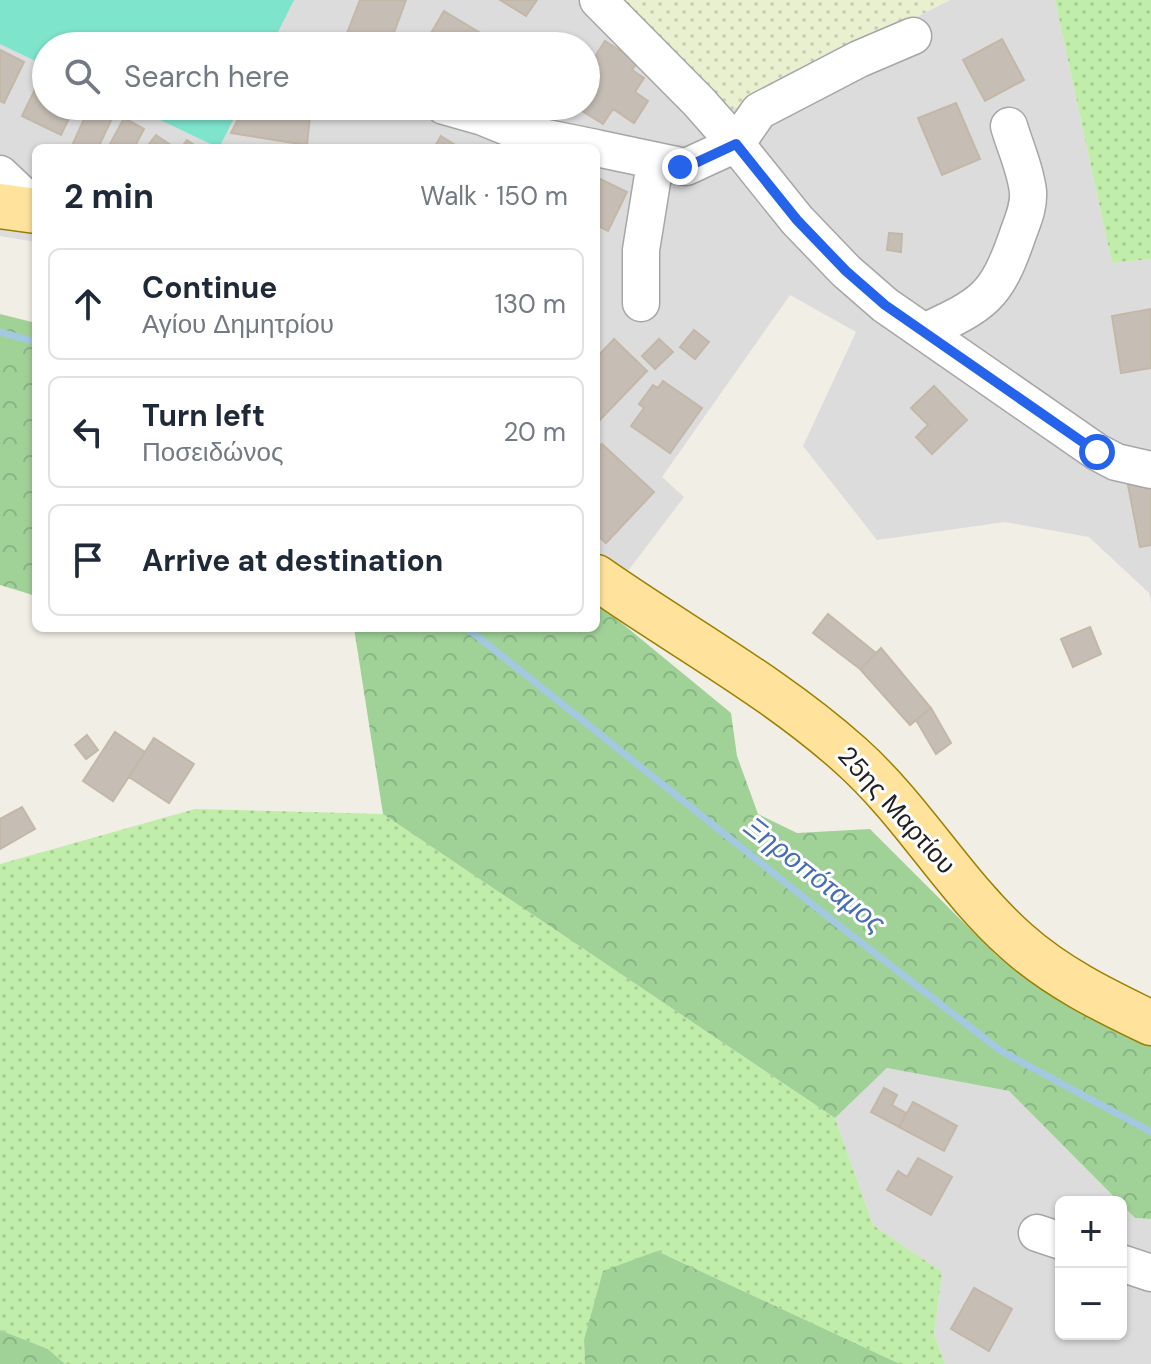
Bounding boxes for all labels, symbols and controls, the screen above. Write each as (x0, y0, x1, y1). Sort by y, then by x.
search box (32, 32, 600, 120)
icon: search (60, 54, 104, 98)
text: Search here (124, 57, 290, 96)
route end (662, 149, 698, 185)
text: 2 min (64, 174, 154, 219)
text: Walk · 150 m (420, 179, 568, 213)
text: Continue (142, 268, 277, 307)
icon: ahead (66, 282, 110, 326)
text: 130 m (495, 287, 566, 321)
text: Αγίου Δημητρίου (142, 307, 334, 341)
text: Turn left (142, 396, 265, 435)
icon: left (66, 410, 110, 454)
text: 20 m (503, 415, 566, 449)
route start (1079, 434, 1115, 470)
text: Ποσειδώνος (142, 435, 283, 469)
icon: arrive (66, 538, 110, 582)
text: Arrive at destination (142, 541, 443, 580)
street label: 25ης Μαρτίου (831, 739, 963, 881)
water label: Ξηροπόταμος (736, 808, 893, 942)
map controls (1055, 1196, 1127, 1340)
button: + (1055, 1196, 1127, 1268)
button: − (1055, 1268, 1127, 1340)

